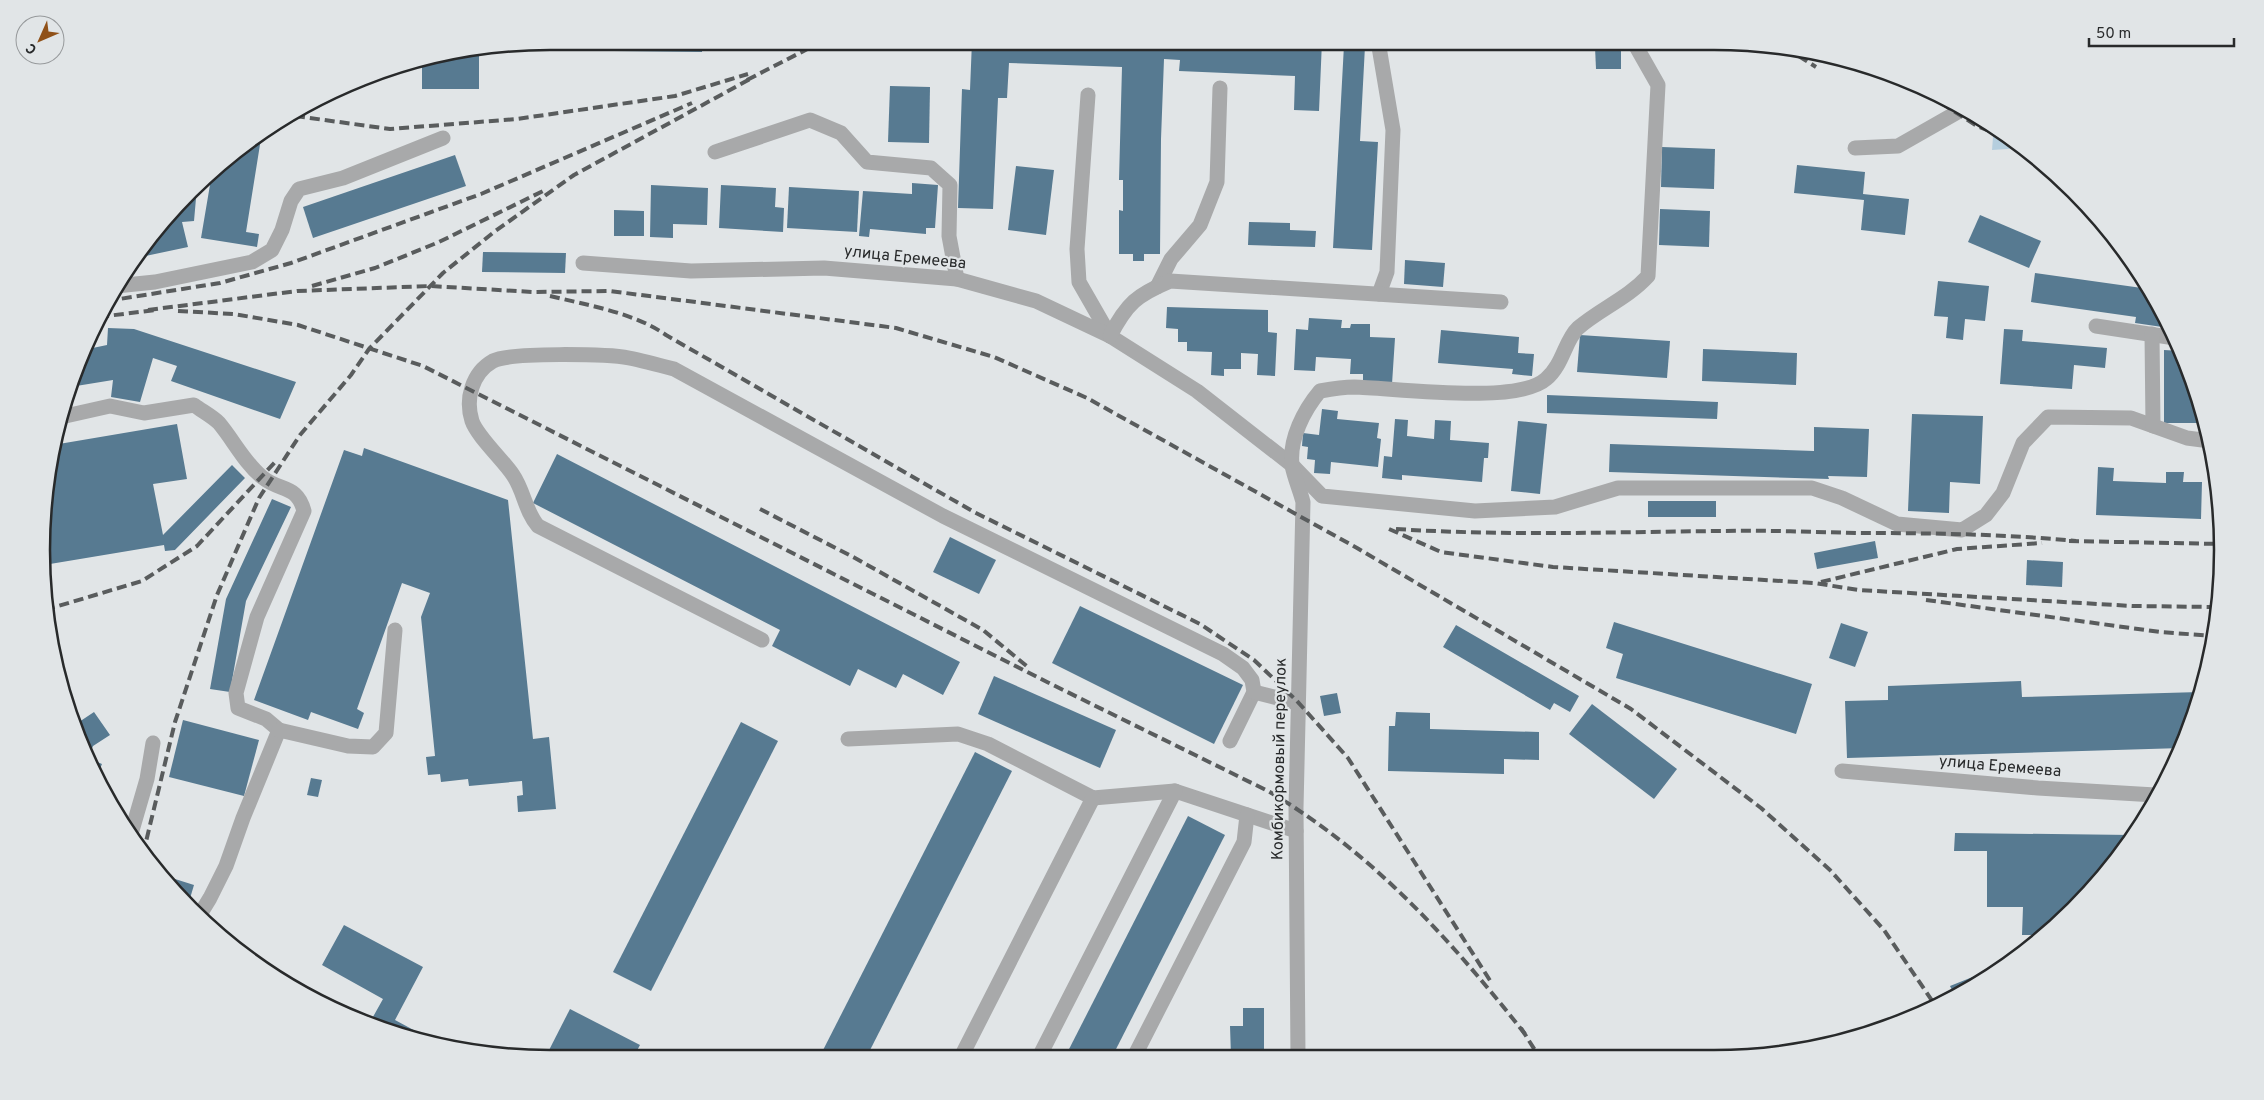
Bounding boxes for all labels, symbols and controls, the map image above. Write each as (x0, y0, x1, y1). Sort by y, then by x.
north arrow (15, 15, 65, 65)
scale bar (2089, 15, 2234, 47)
text: 50 m (2096, 25, 2131, 44)
text: С (23, 39, 41, 57)
street label: улица Еремеева (843, 242, 967, 274)
street label: Комбикормовый переулок (1268, 658, 1292, 860)
street label: улица Еремеева (1938, 752, 2062, 782)

